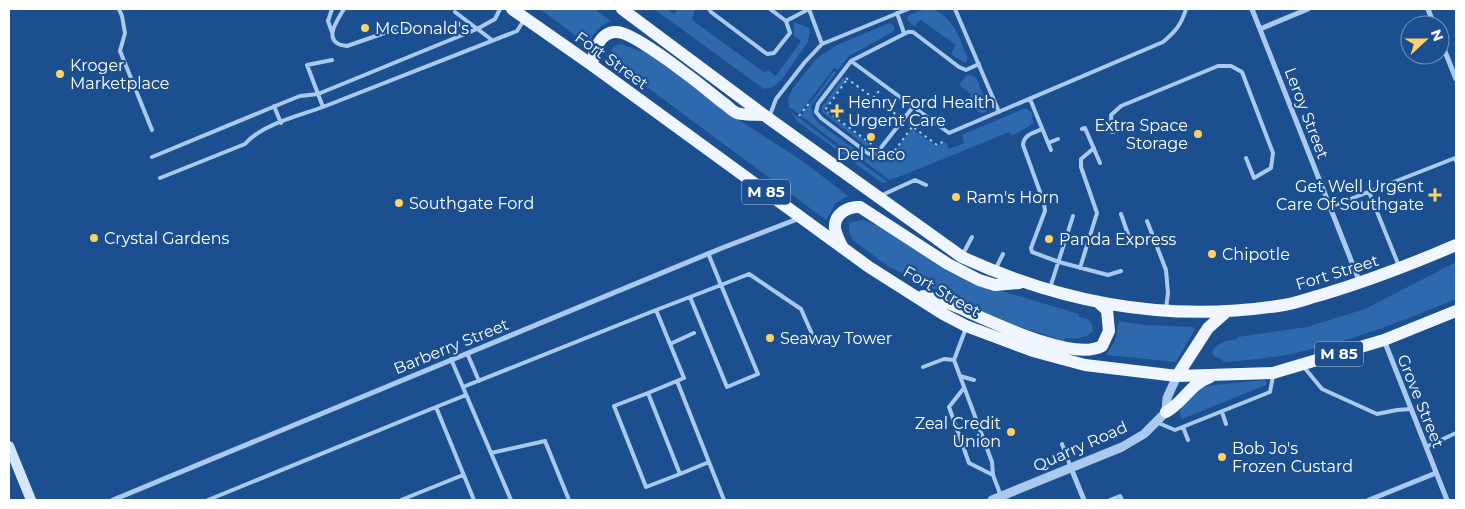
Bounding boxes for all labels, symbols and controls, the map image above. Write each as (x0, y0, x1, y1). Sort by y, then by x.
north arrow (1400, 15, 1450, 65)
place label: McDonald's (375, 19, 469, 38)
marker: McDonald's (359, 22, 371, 34)
text: N (1427, 27, 1448, 44)
street label: Fort Street (571, 28, 652, 94)
place label: Kroger Marketplace (70, 56, 170, 93)
street label: Leroy Street (1280, 65, 1333, 162)
marker: Kroger Marketplace (54, 68, 66, 80)
place label: Henry Ford Health Urgent Care (848, 93, 995, 130)
marker: Henry Ford Health Urgent Care (830, 104, 844, 118)
place label: Extra Space Storage (1094, 116, 1188, 153)
marker: Extra Space Storage (1192, 128, 1204, 140)
marker: Del Taco (865, 131, 877, 143)
place label: Del Taco (837, 145, 905, 164)
place label: Get Well Urgent Care Of Southgate (1276, 177, 1424, 214)
road number: M 85 (742, 180, 790, 204)
place label: Ram's Horn (966, 188, 1059, 207)
marker: Get Well Urgent Care Of Southgate (1428, 188, 1442, 202)
marker: Ram's Horn (950, 191, 962, 203)
place label: Southgate Ford (409, 194, 534, 213)
marker: Southgate Ford (393, 197, 405, 209)
place label: Crystal Gardens (104, 229, 229, 248)
place label: Panda Express (1059, 230, 1177, 249)
marker: Crystal Gardens (88, 232, 100, 244)
marker: Panda Express (1043, 233, 1055, 245)
place label: Chipotle (1222, 245, 1290, 264)
marker: Chipotle (1206, 248, 1218, 260)
street label: Fort Street (1293, 251, 1381, 294)
street label: Fort Street (900, 262, 984, 321)
street label: Barberry Street (391, 315, 512, 378)
place label: Seaway Tower (780, 329, 892, 348)
marker: Seaway Tower (764, 332, 776, 344)
road number: M 85 (1315, 342, 1363, 366)
street label: Grove Street (1393, 352, 1448, 451)
place label: Zeal Credit Union (915, 414, 1001, 451)
street label: Quarry Road (1030, 417, 1130, 476)
marker: Zeal Credit Union (1005, 426, 1017, 438)
place label: Bob Jo's Frozen Custard (1232, 439, 1353, 476)
marker: Bob Jo's Frozen Custard (1216, 451, 1228, 463)

